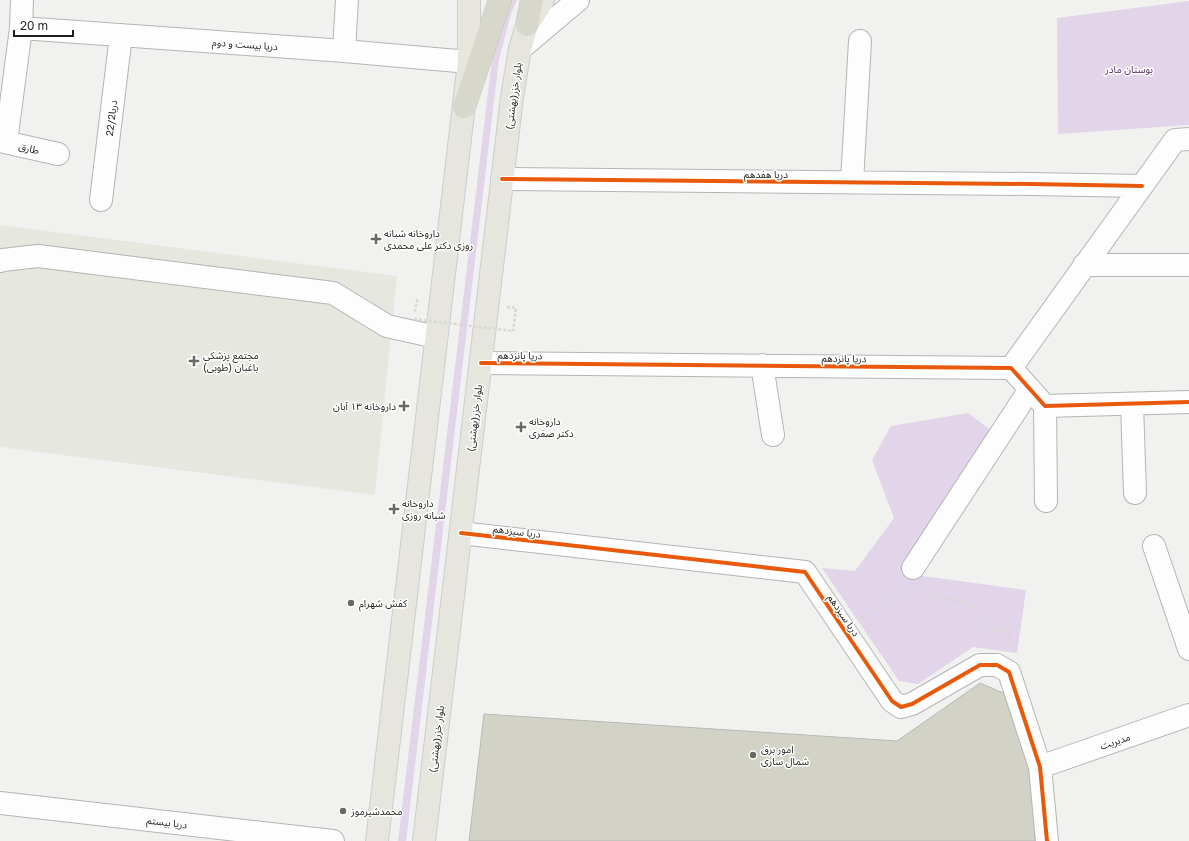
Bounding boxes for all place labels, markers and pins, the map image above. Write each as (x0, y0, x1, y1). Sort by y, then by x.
place label: داروخانه شبانه روزی دکتر علی محمدی (384, 227, 474, 252)
marker: داروخانه شبانه روزی دکتر علی محمدی (371, 234, 381, 244)
place label: مجتمع پزشکی باغبان (طوبی) (203, 349, 259, 374)
marker: مجتمع پزشکی باغبان (طوبی) (188, 355, 200, 367)
place label: داروخانه ١٣ آبان (333, 400, 396, 413)
marker: داروخانه ١٣ آبان (399, 401, 409, 411)
place label: داروخانه دکتر صفری (529, 415, 574, 440)
marker: داروخانه دکتر صفری (516, 422, 526, 432)
place label: داروخانه شبانه روزی (402, 497, 446, 522)
marker: داروخانه شبانه روزی (389, 504, 399, 514)
place label: کفش شهرام (359, 597, 408, 612)
marker: کفش شهرام (346, 598, 356, 608)
place label: امور برق شمال ساری (761, 743, 809, 768)
marker: امور برق شمال ساری (748, 750, 758, 760)
place label: محمدشیرموز (350, 805, 403, 818)
marker: محمدشیرموز (338, 806, 348, 816)

